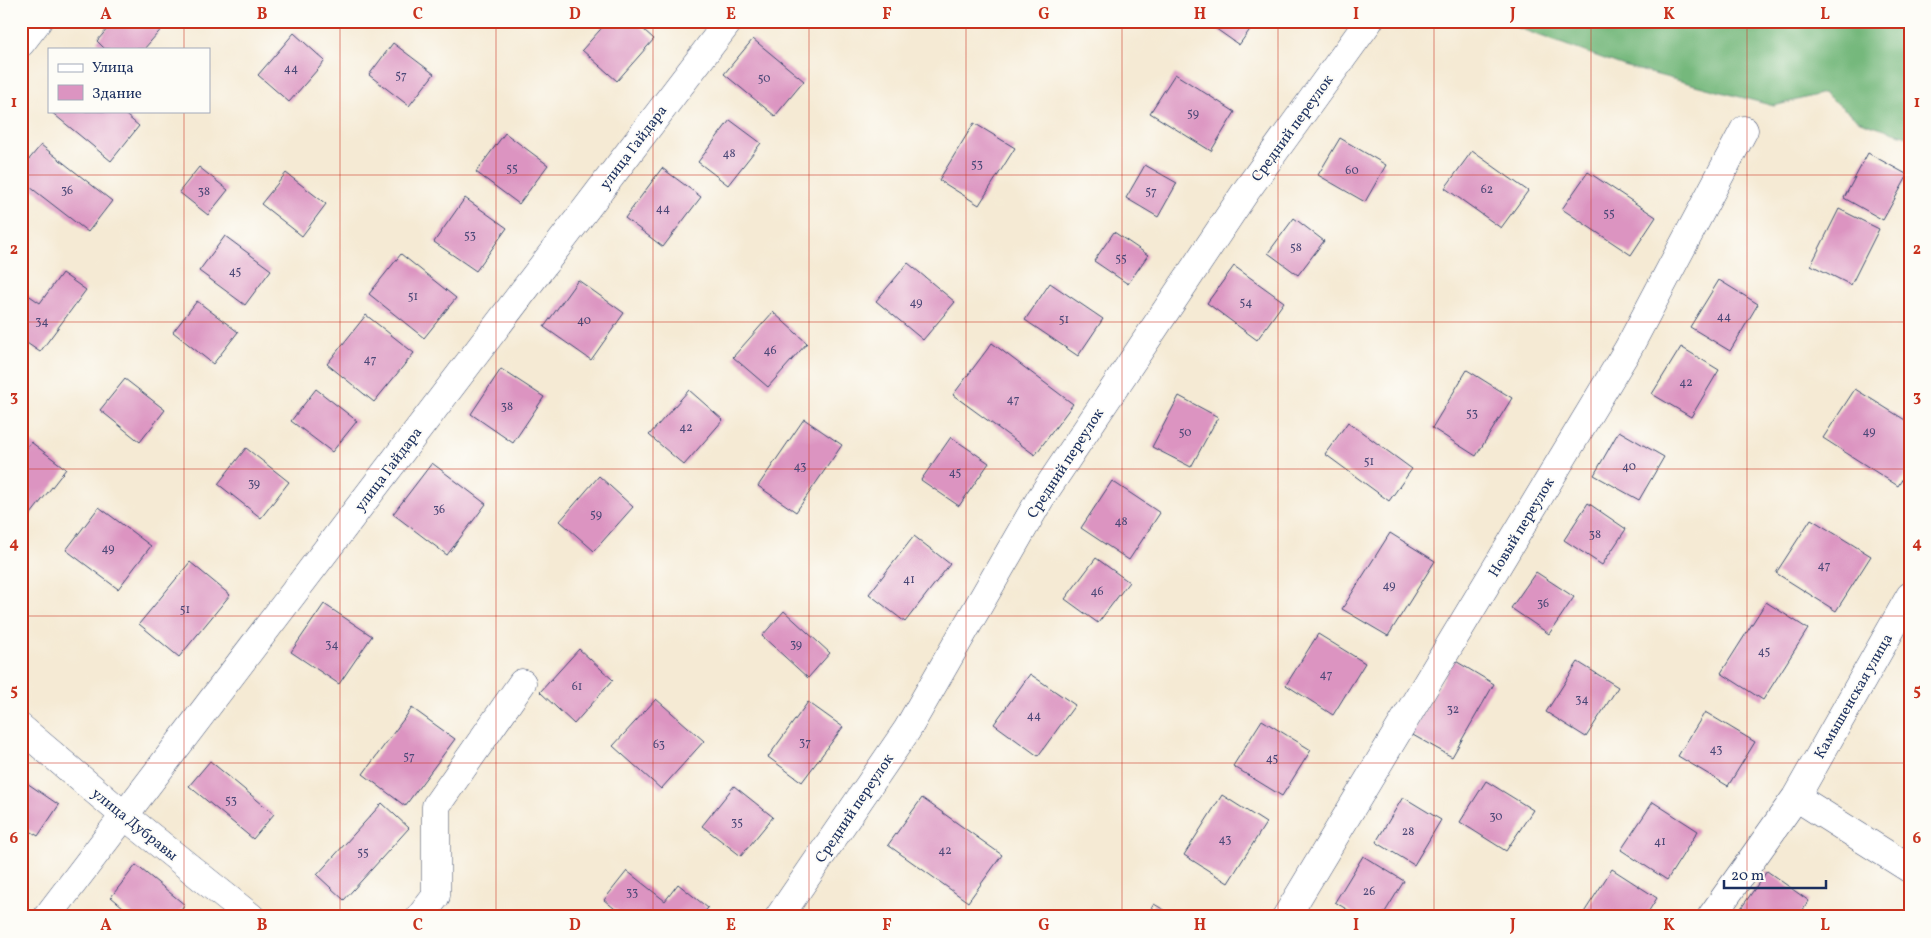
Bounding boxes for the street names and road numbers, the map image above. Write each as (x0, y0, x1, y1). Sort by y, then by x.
street label: Средний переулок (1247, 71, 1339, 187)
street label: улица Гайдара (596, 101, 673, 194)
street label: Средний переулок (1023, 405, 1110, 523)
street label: улица Гайдара (351, 423, 428, 516)
street label: Новый переулок (1484, 474, 1560, 582)
street label: Камышенская улица (1810, 630, 1899, 763)
street label: Средний переулок (811, 750, 900, 868)
street label: улица Дубравы (86, 784, 182, 867)

